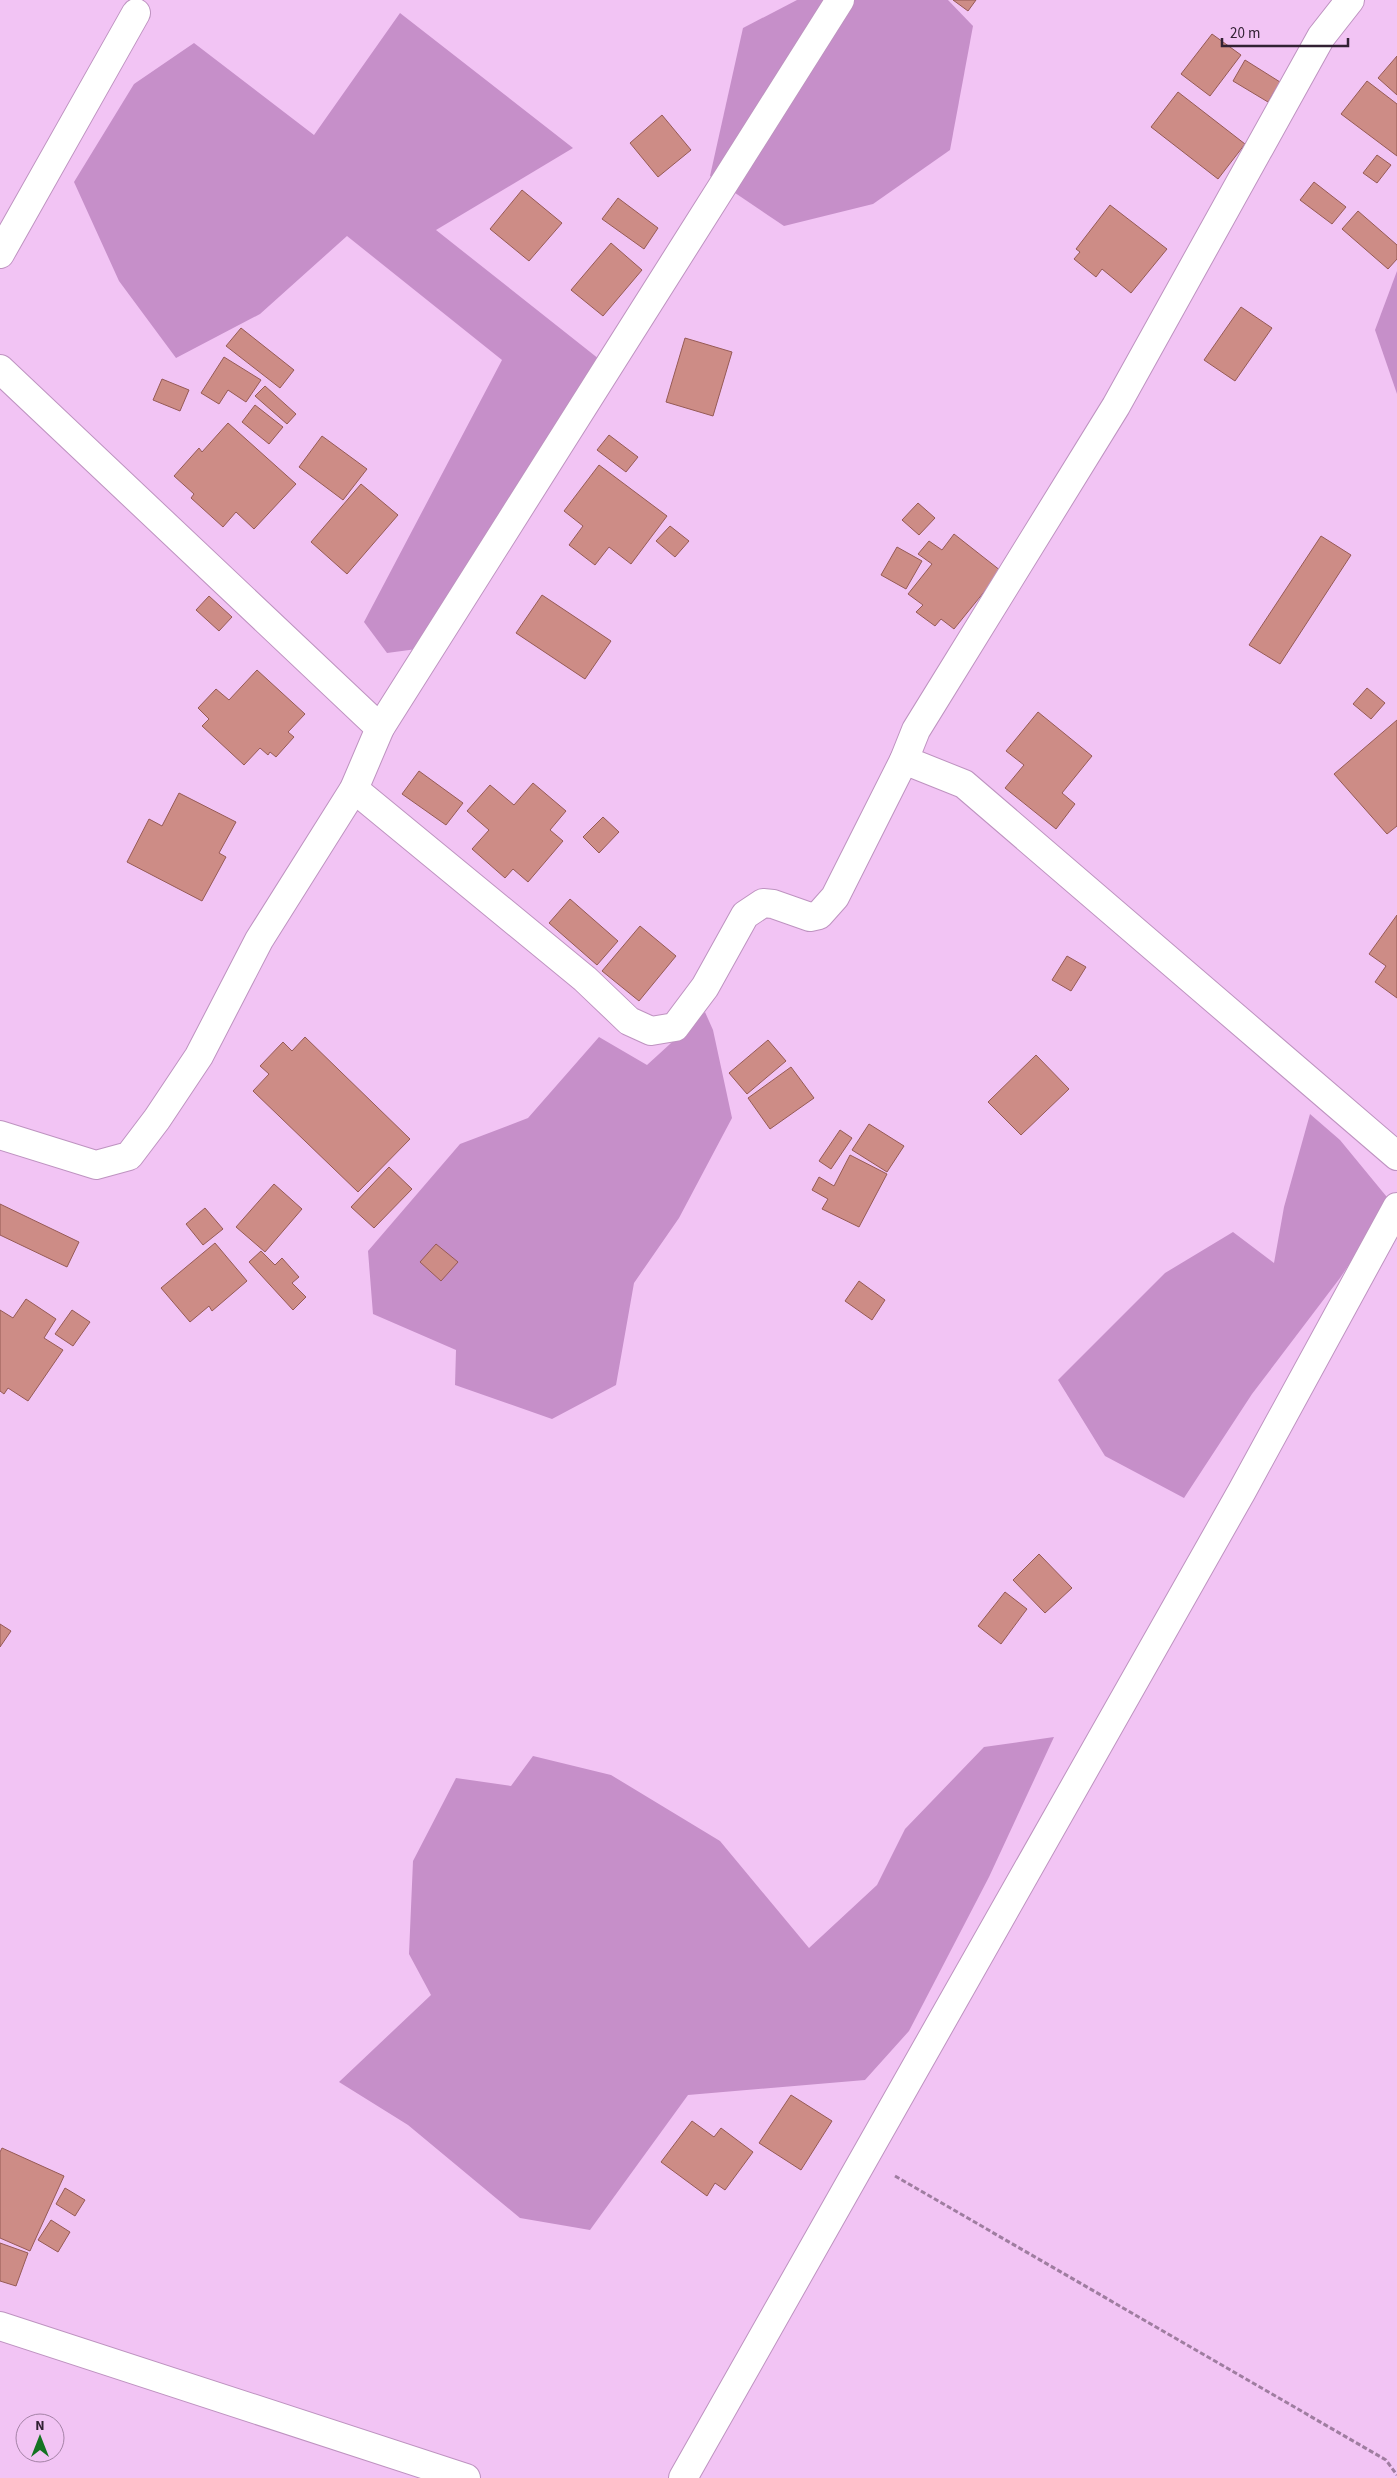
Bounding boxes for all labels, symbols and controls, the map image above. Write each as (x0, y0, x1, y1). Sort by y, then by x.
scale bar (1222, 15, 1348, 47)
text: 20 m (1230, 23, 1260, 44)
north arrow (15, 2413, 65, 2463)
text: N (35, 2416, 45, 2436)

